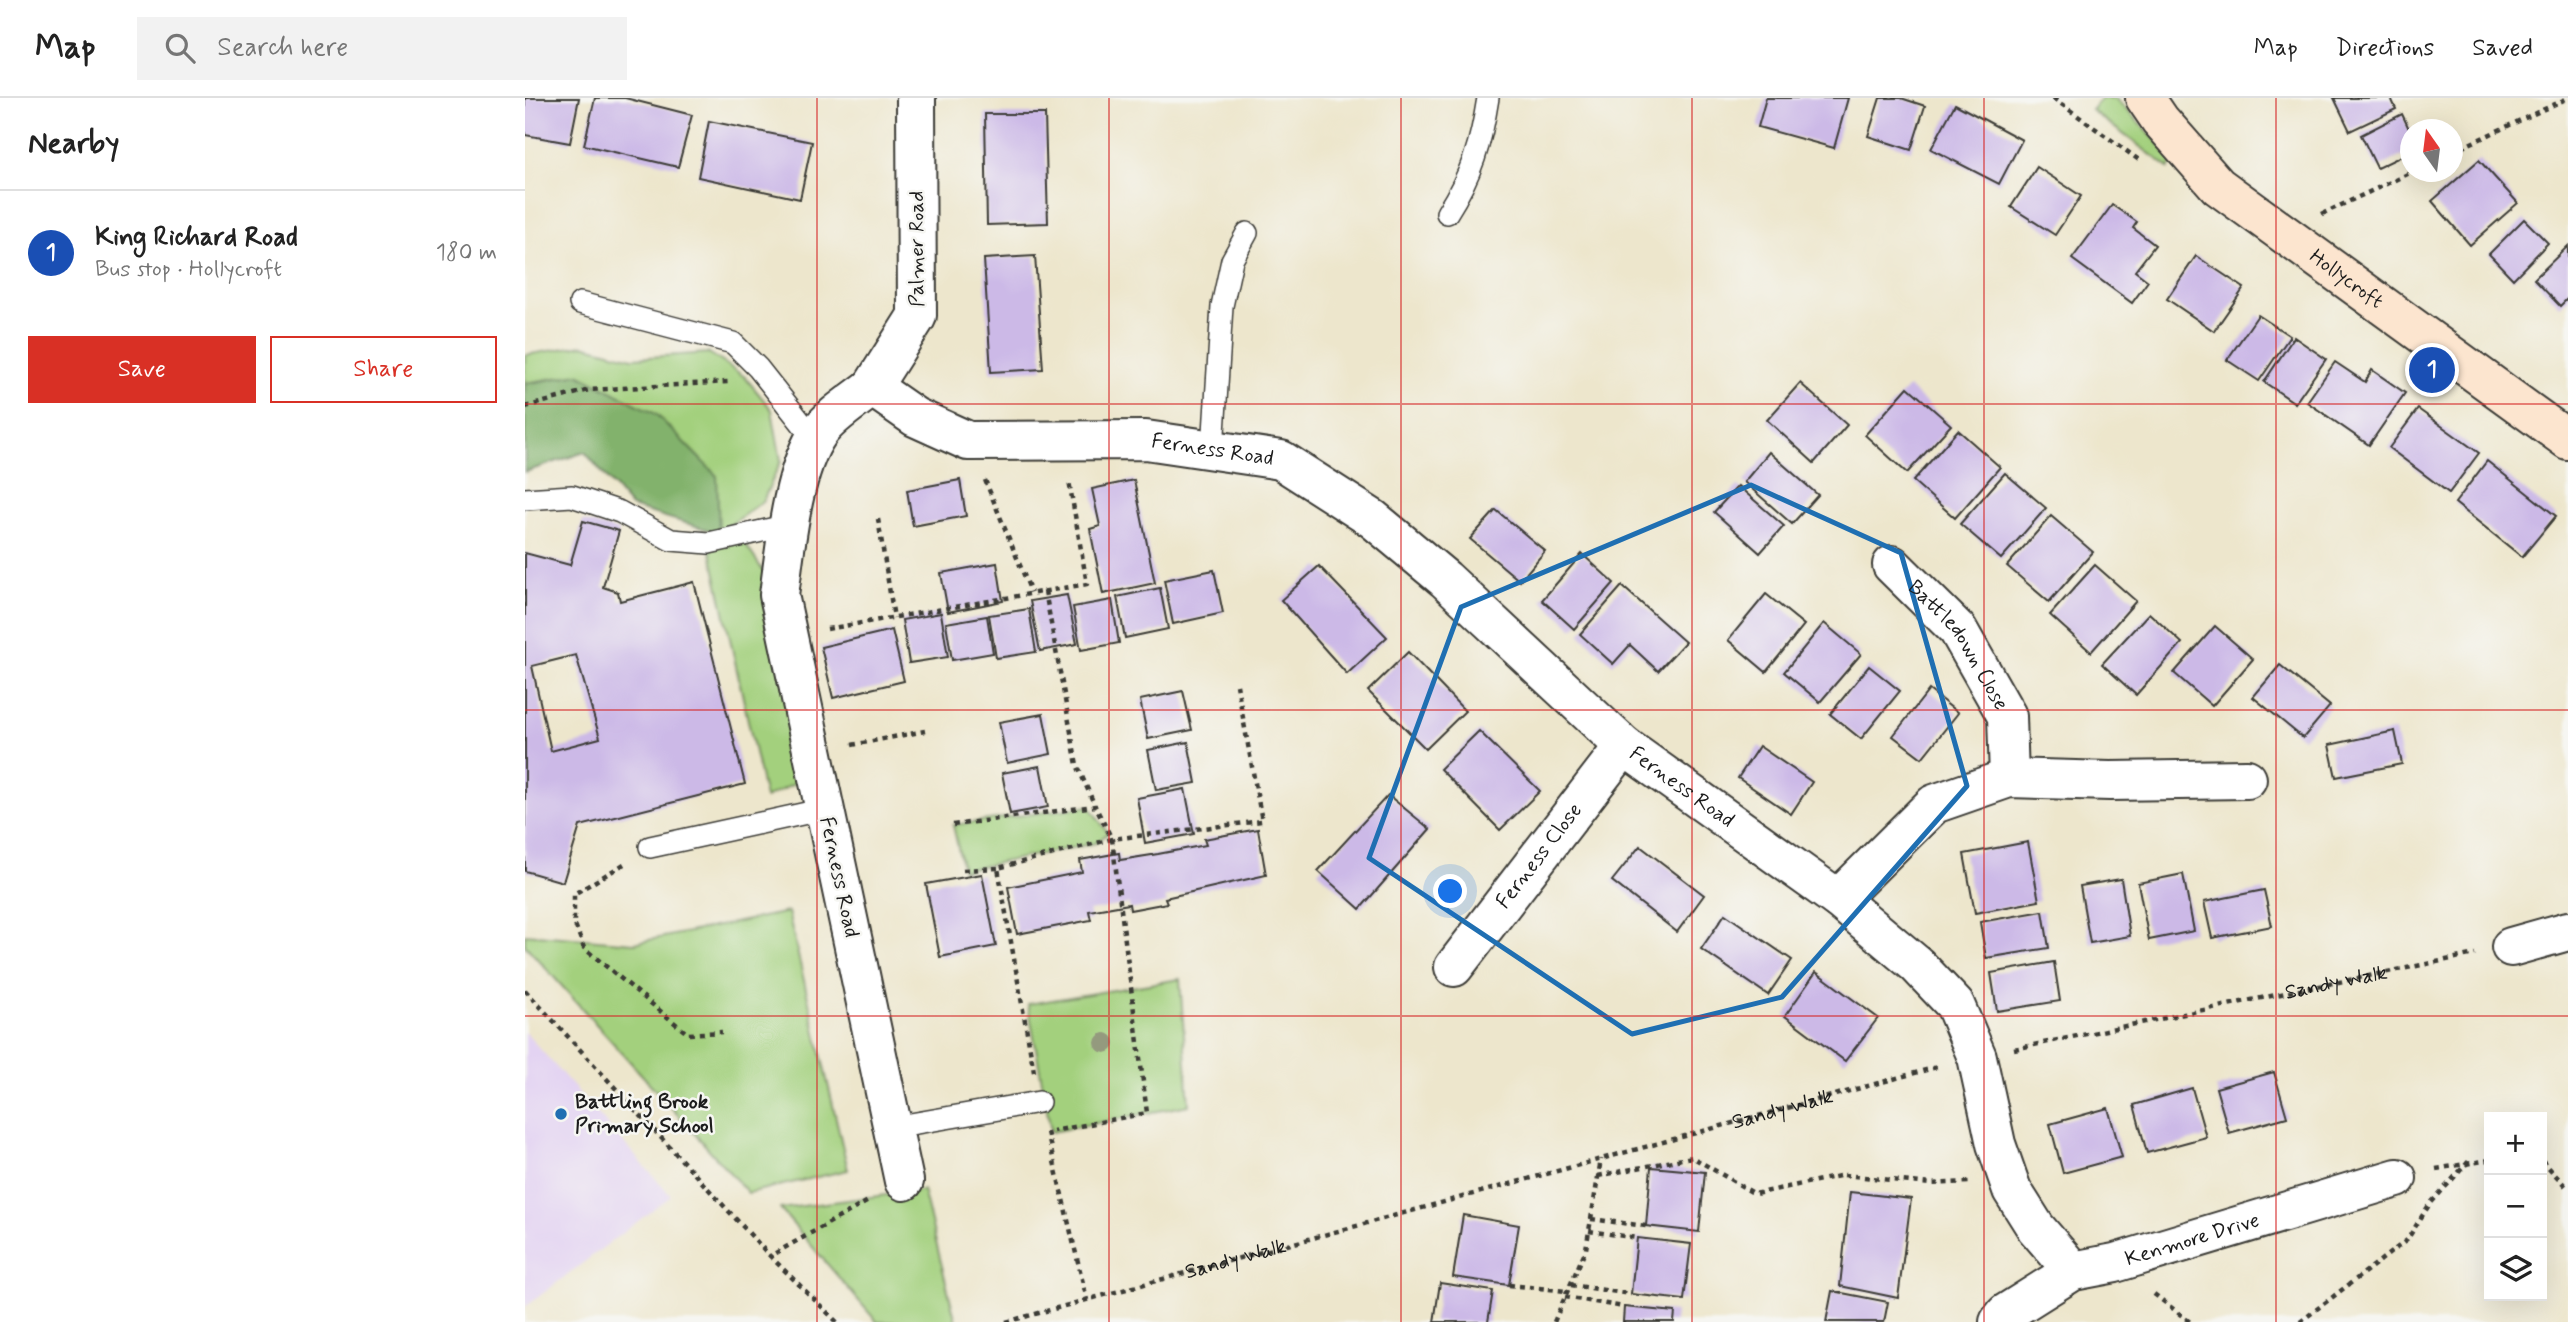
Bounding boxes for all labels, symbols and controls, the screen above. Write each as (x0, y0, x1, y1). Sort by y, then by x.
search box (137, 17, 627, 80)
text: Map (35, 26, 95, 70)
icon: search (161, 29, 199, 67)
text: Search here (217, 31, 348, 65)
text: Map (2254, 33, 2298, 64)
text: Directions (2336, 33, 2434, 64)
text: Saved (2472, 33, 2533, 64)
north arrow (2400, 119, 2463, 182)
text: Nearby (28, 124, 119, 163)
street label: Palmer Road (903, 191, 931, 307)
text: King Richard Road (95, 221, 298, 255)
text: 1 (46, 238, 56, 268)
text: 180 m (436, 238, 497, 268)
street label: Hollycroft (2304, 243, 2389, 316)
text: Bus stop · Hollycroft (95, 255, 282, 285)
button: Save (28, 336, 256, 403)
button: Share (270, 336, 497, 403)
pin: 1 (2409, 344, 2455, 396)
street label: Ferness Road (1150, 427, 1275, 473)
street label: Battledown Close (1901, 574, 2015, 715)
street label: Ferness Road (1624, 740, 1740, 834)
street label: Ferness Close (1490, 797, 1589, 915)
street label: Ferness Road (813, 814, 865, 940)
your location (1433, 874, 1467, 908)
street label: Sandy Walk (2283, 958, 2390, 1007)
street label: Sandy Walk (1729, 1082, 1837, 1137)
place label: Battling Brook Primary School (575, 1088, 714, 1140)
marker: Battling Brook Primary School (553, 1106, 569, 1122)
map controls (2484, 1112, 2547, 1301)
button: + (2484, 1112, 2547, 1175)
button: − (2484, 1175, 2547, 1238)
street label: Kenmore Drive (2122, 1206, 2263, 1273)
street label: Sandy Walk (1182, 1232, 1290, 1286)
button: layers (2484, 1238, 2547, 1301)

